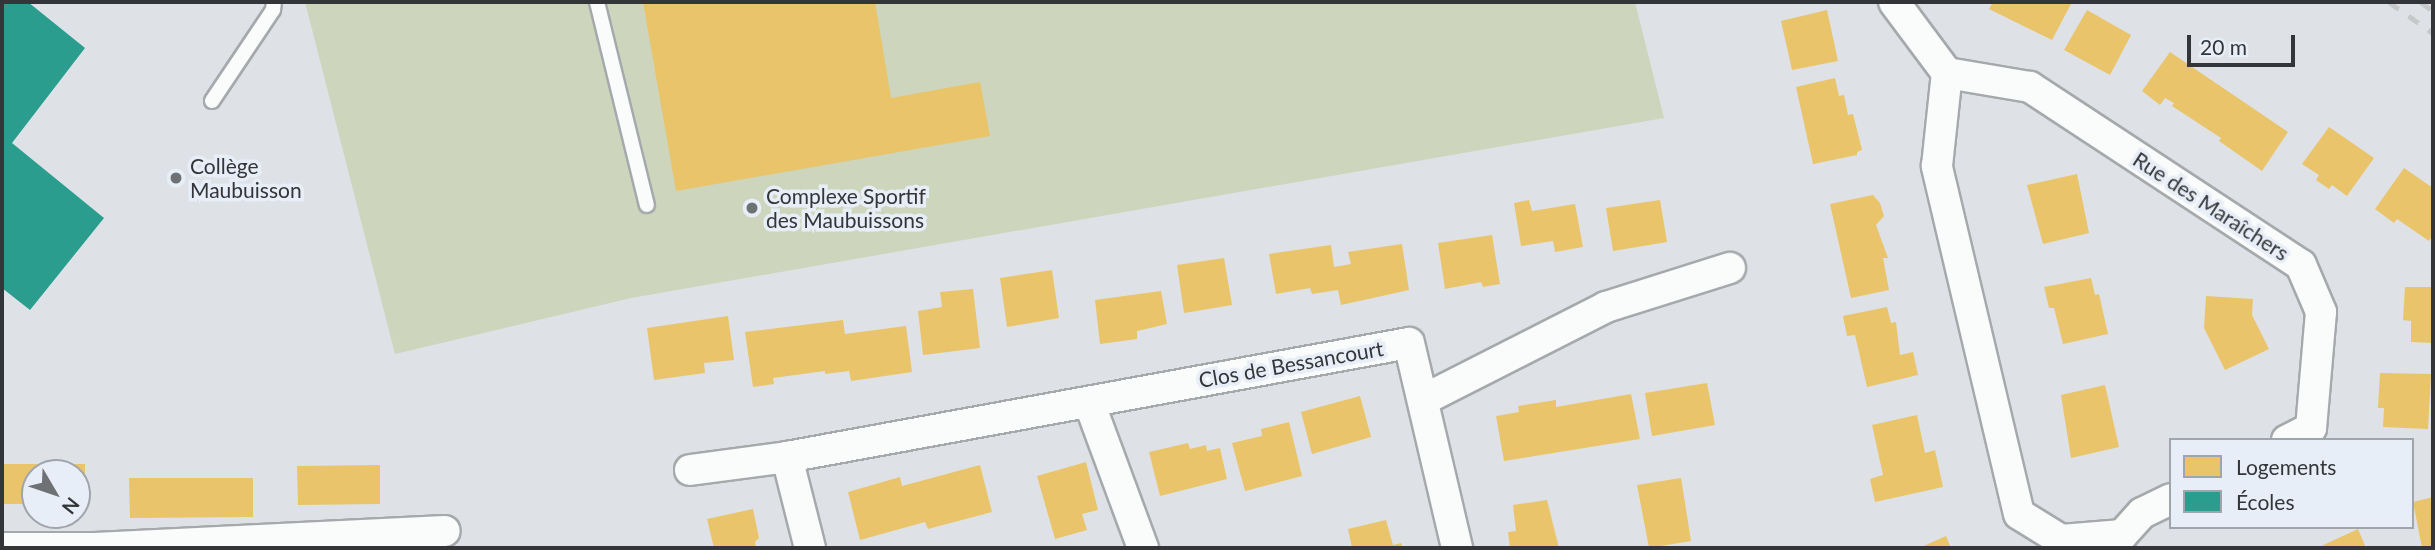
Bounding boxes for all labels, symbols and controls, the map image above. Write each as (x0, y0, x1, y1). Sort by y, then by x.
scale bar (2190, 21, 2298, 65)
text: 20 m (2200, 34, 2247, 59)
street label: Rue des Maraîchers (2129, 146, 2293, 266)
place label: Collège Maubuisson (190, 153, 302, 203)
marker: Collège Maubuisson (168, 170, 184, 186)
place label: Complexe Sportif des Maubuissons (766, 183, 926, 233)
marker: Complexe Sportif des Maubuissons (744, 200, 760, 216)
street label: Clos de Bessancourt (1197, 335, 1385, 393)
legend (2169, 438, 2414, 529)
text: Logements (2236, 454, 2336, 479)
north arrow (21, 459, 91, 529)
text: Écoles (2236, 489, 2295, 514)
text: N (58, 493, 85, 519)

